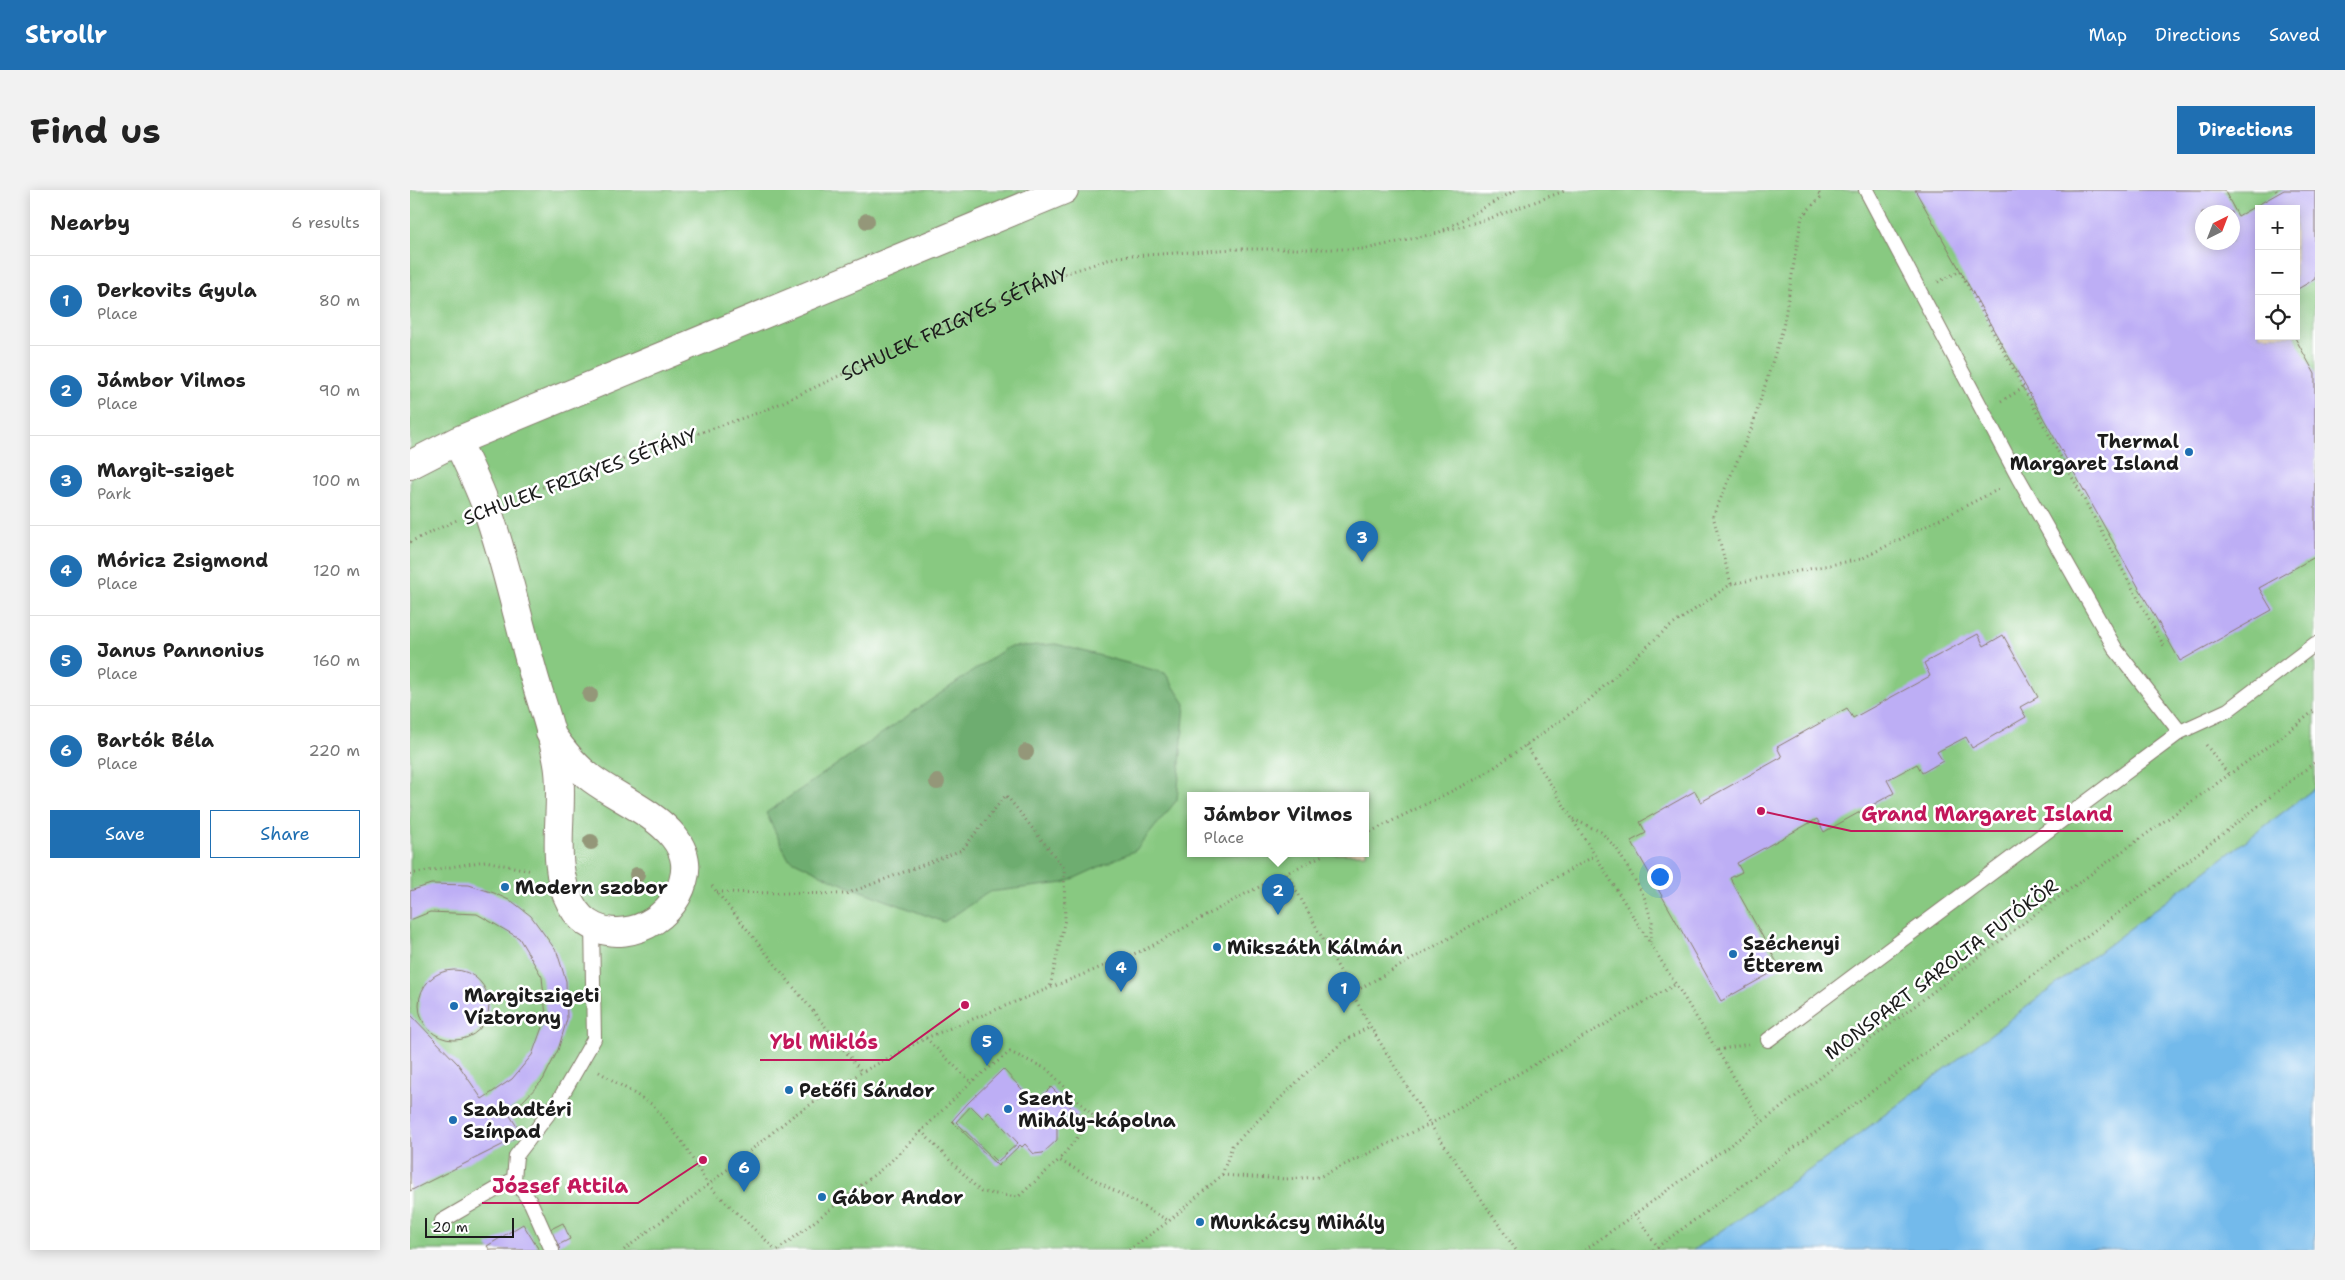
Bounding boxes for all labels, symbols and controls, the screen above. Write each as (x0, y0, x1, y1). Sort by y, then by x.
text: Strollr (25, 19, 107, 51)
text: Map (2089, 23, 2127, 47)
text: Directions (2155, 23, 2241, 47)
text: Saved (2269, 23, 2320, 47)
button: Directions (2177, 106, 2315, 154)
text: Find us (30, 107, 161, 154)
north arrow (2195, 205, 2240, 250)
map controls (2255, 205, 2300, 340)
button: + (2255, 205, 2300, 250)
text: Nearby (50, 209, 130, 237)
text: 6 results (291, 212, 360, 233)
button: − (2255, 250, 2300, 295)
street label: SCHULEK FRIGYES SÉTÁNY (837, 261, 1072, 386)
text: Derkovits Gyula (97, 278, 257, 303)
text: 1 (62, 290, 70, 311)
text: 80 m (319, 290, 360, 311)
button: locate (2255, 295, 2300, 340)
text: Place (97, 303, 138, 324)
text: Jámbor Vilmos (97, 368, 246, 393)
text: 2 (60, 380, 72, 401)
text: 90 m (319, 380, 360, 401)
text: Place (97, 393, 138, 414)
street label: SCHULEK FRIGYES SÉTÁNY (459, 421, 701, 531)
place label: Thermal Margaret Island (2010, 429, 2179, 476)
marker: Thermal Margaret Island (2183, 446, 2195, 458)
text: Margit-sziget (97, 458, 234, 483)
text: 3 (60, 470, 72, 491)
text: 100 m (312, 470, 360, 491)
text: Park (97, 483, 131, 504)
pin: 3 (1346, 521, 1378, 562)
text: Móricz Zsigmond (97, 548, 268, 573)
text: 4 (60, 560, 72, 581)
text: 120 m (313, 560, 360, 581)
text: Place (97, 573, 138, 594)
text: Janus Pannonius (97, 638, 264, 663)
text: 5 (61, 650, 71, 671)
text: 160 m (313, 650, 360, 671)
text: Place (97, 663, 138, 684)
text: Bartók Béla (97, 728, 214, 753)
text: 6 (60, 740, 72, 761)
text: 220 m (308, 740, 360, 761)
text: Place (97, 753, 138, 774)
popup (1187, 792, 1369, 857)
callout: Grand Margaret Island (1851, 796, 2123, 831)
text: Grand Margaret Island (1861, 801, 2113, 827)
text: Jámbor Vilmos (1204, 802, 1352, 827)
button: Save (50, 810, 200, 858)
button: Share (210, 810, 360, 858)
text: Place (1204, 827, 1244, 848)
your location (1647, 864, 1673, 890)
street label: MONSPART SAROLTA FUTÓKÖR (1819, 873, 2063, 1065)
pin: 2 (1262, 874, 1294, 915)
place label: Modern szobor (515, 875, 668, 900)
marker: Modern szobor (499, 881, 511, 893)
place label: Széchenyi Étterem (1743, 931, 1840, 978)
place label: Mikszáth Kálmán (1227, 935, 1403, 960)
marker: Mikszáth Kálmán (1211, 941, 1223, 953)
marker: Széchenyi Étterem (1727, 948, 1739, 960)
pin: 4 (1105, 951, 1137, 992)
pin: 1 (1328, 972, 1360, 1013)
place label: Margitszigeti Víztorony (464, 983, 599, 1030)
marker: Margitszigeti Víztorony (448, 1000, 460, 1012)
callout: Ybl Miklós (760, 1025, 889, 1060)
pin: 5 (971, 1025, 1003, 1066)
text: Ybl Miklós (770, 1029, 878, 1055)
place label: Petőfi Sándor (799, 1078, 935, 1103)
marker: Petőfi Sándor (783, 1084, 795, 1096)
place label: Szent Mihály-kápolna (1018, 1086, 1176, 1133)
place label: Szabadtéri Színpad (463, 1097, 572, 1144)
marker: Szent Mihály-kápolna (1002, 1103, 1014, 1115)
marker: Szabadtéri Színpad (447, 1114, 459, 1126)
pin: 6 (728, 1151, 760, 1192)
callout: József Attila (482, 1168, 638, 1203)
text: József Attila (492, 1173, 628, 1199)
place label: Gábor Andor (832, 1185, 963, 1210)
marker: Gábor Andor (816, 1191, 828, 1203)
place label: Munkácsy Mihály (1210, 1210, 1385, 1235)
scale bar (425, 1215, 514, 1238)
marker: Munkácsy Mihály (1194, 1216, 1206, 1228)
text: 20 m (432, 1218, 468, 1236)

